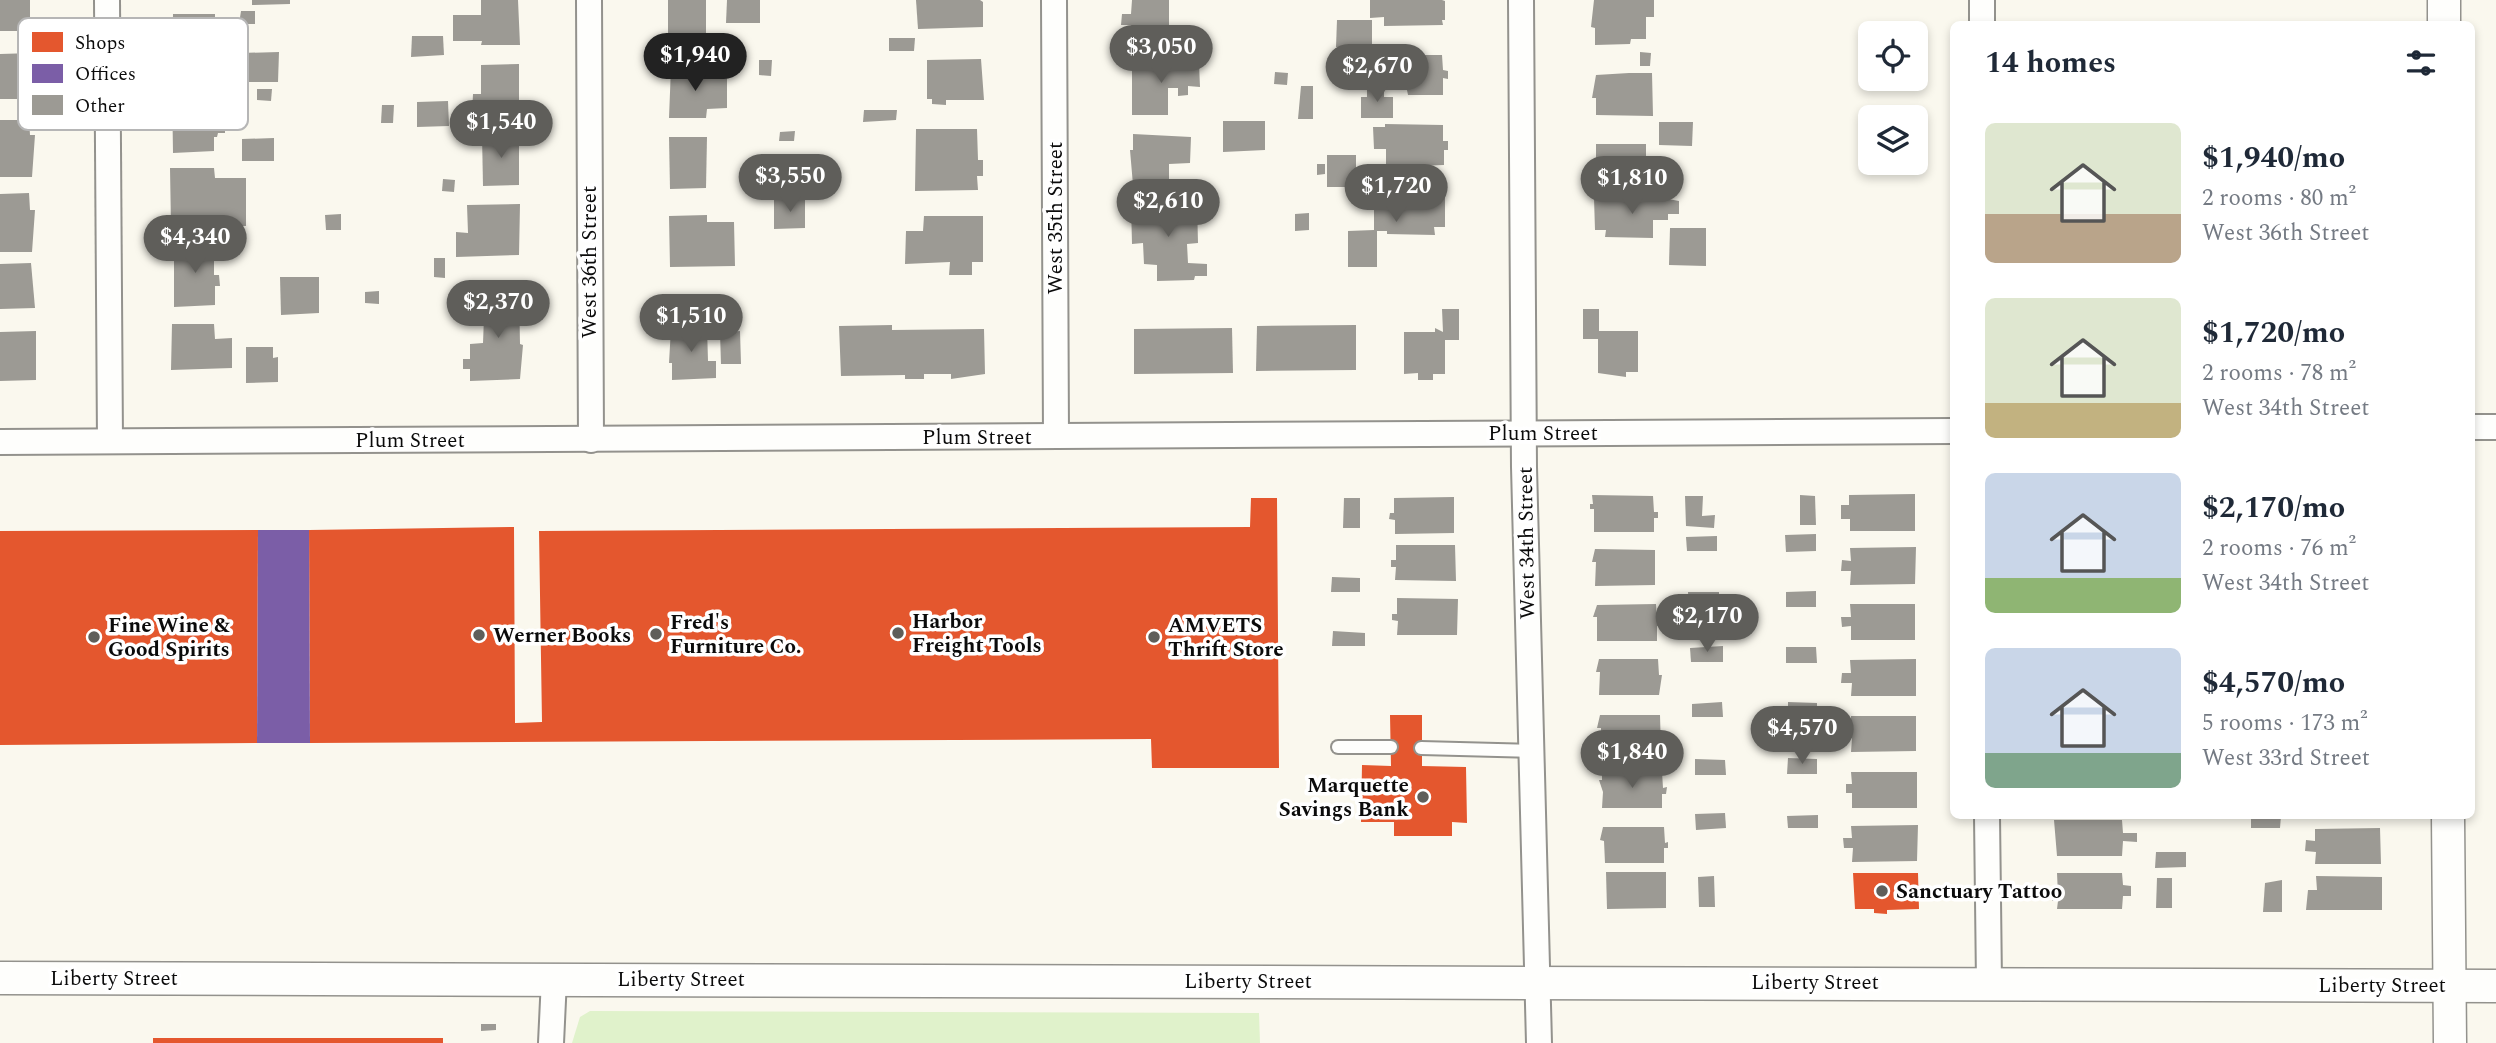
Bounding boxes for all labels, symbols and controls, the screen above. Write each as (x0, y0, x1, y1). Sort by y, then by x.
legend (18, 18, 248, 130)
map controls (1858, 21, 1928, 175)
button: locate (1858, 21, 1928, 91)
pin: $3,050 (1104, 25, 1218, 85)
text: Shops (75, 29, 125, 58)
text: $3,050 (1126, 30, 1196, 65)
pin: $1,940 (638, 34, 752, 93)
text: $1,940 (660, 38, 730, 73)
text: 14 homes (1985, 40, 2116, 86)
pin: $2,670 (1320, 44, 1434, 104)
icon: filters (2402, 44, 2440, 82)
text: $2,670 (1342, 49, 1412, 84)
text: Offices (75, 60, 136, 89)
text: Other (75, 92, 125, 121)
pin: $1,540 (444, 100, 558, 160)
text: $1,540 (466, 105, 536, 140)
button: layers (1858, 105, 1928, 175)
text: $1,940/mo (2202, 135, 2345, 181)
street label: West 35th Street (1040, 142, 1072, 294)
icon: home (2041, 151, 2125, 235)
pin: $3,550 (733, 154, 847, 214)
pin: $1,810 (1575, 156, 1689, 216)
text: $3,550 (755, 159, 825, 194)
text: $1,810 (1597, 161, 1667, 196)
pin: $1,720 (1339, 164, 1453, 224)
text: $1,720 (1361, 169, 1431, 204)
pin: $2,610 (1111, 180, 1225, 239)
text: 2 rooms · 80 m² (2202, 181, 2356, 216)
text: $2,610 (1133, 184, 1203, 219)
street label: West 36th Street (574, 186, 606, 338)
pin: $4,340 (138, 216, 252, 275)
text: West 36th Street (2202, 216, 2369, 251)
text: $4,340 (160, 220, 230, 255)
pin: $2,370 (441, 280, 555, 340)
text: $2,370 (463, 285, 533, 320)
pin: $1,510 (634, 294, 748, 354)
text: $1,510 (656, 299, 726, 334)
text: $1,720/mo (2202, 310, 2345, 356)
icon: home (2041, 326, 2125, 410)
text: 2 rooms · 78 m² (2202, 356, 2356, 391)
text: West 34th Street (2202, 391, 2369, 426)
street label: Plum Street (1488, 418, 1598, 450)
street label: Plum Street (922, 422, 1032, 454)
street label: Plum Street (355, 425, 465, 457)
street label: West 34th Street (1510, 466, 1544, 620)
text: $2,170/mo (2202, 485, 2345, 531)
icon: home (2041, 501, 2125, 585)
text: 2 rooms · 76 m² (2202, 531, 2356, 566)
text: West 34th Street (2202, 566, 2369, 601)
pin: $2,170 (1650, 594, 1764, 654)
text: $2,170 (1672, 599, 1742, 634)
place label: Harbor Freight Tools (912, 606, 1042, 662)
place label: Fred's Furniture Co. (670, 607, 801, 663)
place label: Fine Wine & Good Spirits (108, 610, 230, 666)
place label: AMVETS Thrift Store (1168, 610, 1284, 666)
place label: Werner Books (493, 620, 631, 652)
marker: Harbor Freight Tools (890, 625, 906, 641)
marker: Fred's Furniture Co. (648, 626, 664, 642)
marker: Werner Books (471, 627, 487, 643)
marker: Fine Wine & Good Spirits (86, 629, 102, 645)
marker: AMVETS Thrift Store (1146, 629, 1162, 645)
text: $4,570/mo (2202, 660, 2345, 706)
icon: home (2041, 676, 2125, 760)
pin: $4,570 (1745, 706, 1859, 766)
text: 5 rooms · 173 m² (2202, 706, 2368, 741)
text: $4,570 (1767, 711, 1837, 746)
pin: $1,840 (1575, 730, 1689, 790)
text: $1,840 (1597, 735, 1667, 770)
text: West 33rd Street (2202, 741, 2370, 776)
place label: Marquette Savings Bank (1279, 770, 1409, 826)
marker: Marquette Savings Bank (1415, 789, 1431, 805)
place label: Sanctuary Tattoo (1896, 876, 2062, 908)
marker: Sanctuary Tattoo (1874, 883, 1890, 899)
street label: Liberty Street (50, 963, 178, 995)
street label: Liberty Street (617, 964, 745, 996)
street label: Liberty Street (1184, 966, 1312, 998)
street label: Liberty Street (1751, 967, 1879, 999)
street label: Liberty Street (2318, 970, 2446, 1002)

